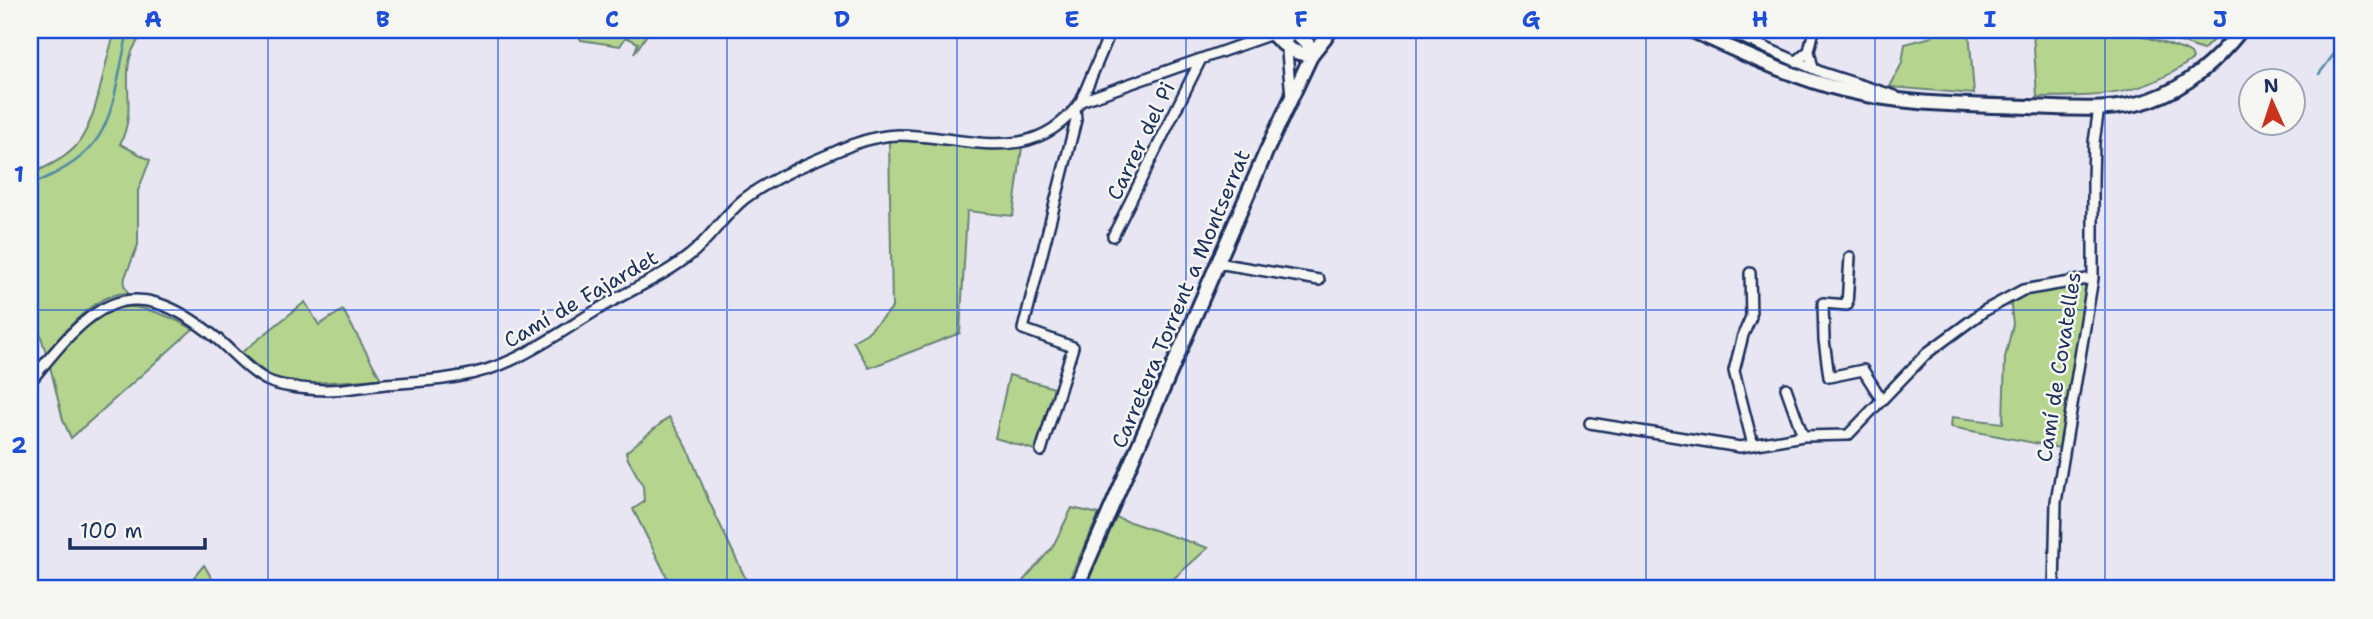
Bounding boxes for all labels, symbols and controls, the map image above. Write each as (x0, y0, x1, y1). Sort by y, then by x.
text: A (144, 4, 162, 34)
text: B (376, 4, 390, 34)
text: C (605, 4, 619, 34)
text: D (834, 4, 850, 34)
text: E (1064, 4, 1080, 34)
text: F (1294, 4, 1308, 34)
text: G (1522, 4, 1541, 34)
text: H (1752, 4, 1768, 34)
text: I (1984, 4, 1997, 34)
text: J (2213, 4, 2227, 34)
north arrow (2236, 66, 2306, 136)
text: N (2263, 73, 2279, 98)
street label: Carrer del Pi (1100, 77, 1182, 205)
street label: Carretera Torrent a Montserrat (1105, 145, 1257, 453)
text: 1 (14, 159, 24, 189)
street label: Camí de Fajardet (499, 243, 663, 355)
street label: Camí de Covatelles (2030, 270, 2088, 464)
text: 2 (11, 430, 27, 460)
scale bar (70, 507, 205, 551)
text: 100 m (80, 517, 143, 545)

